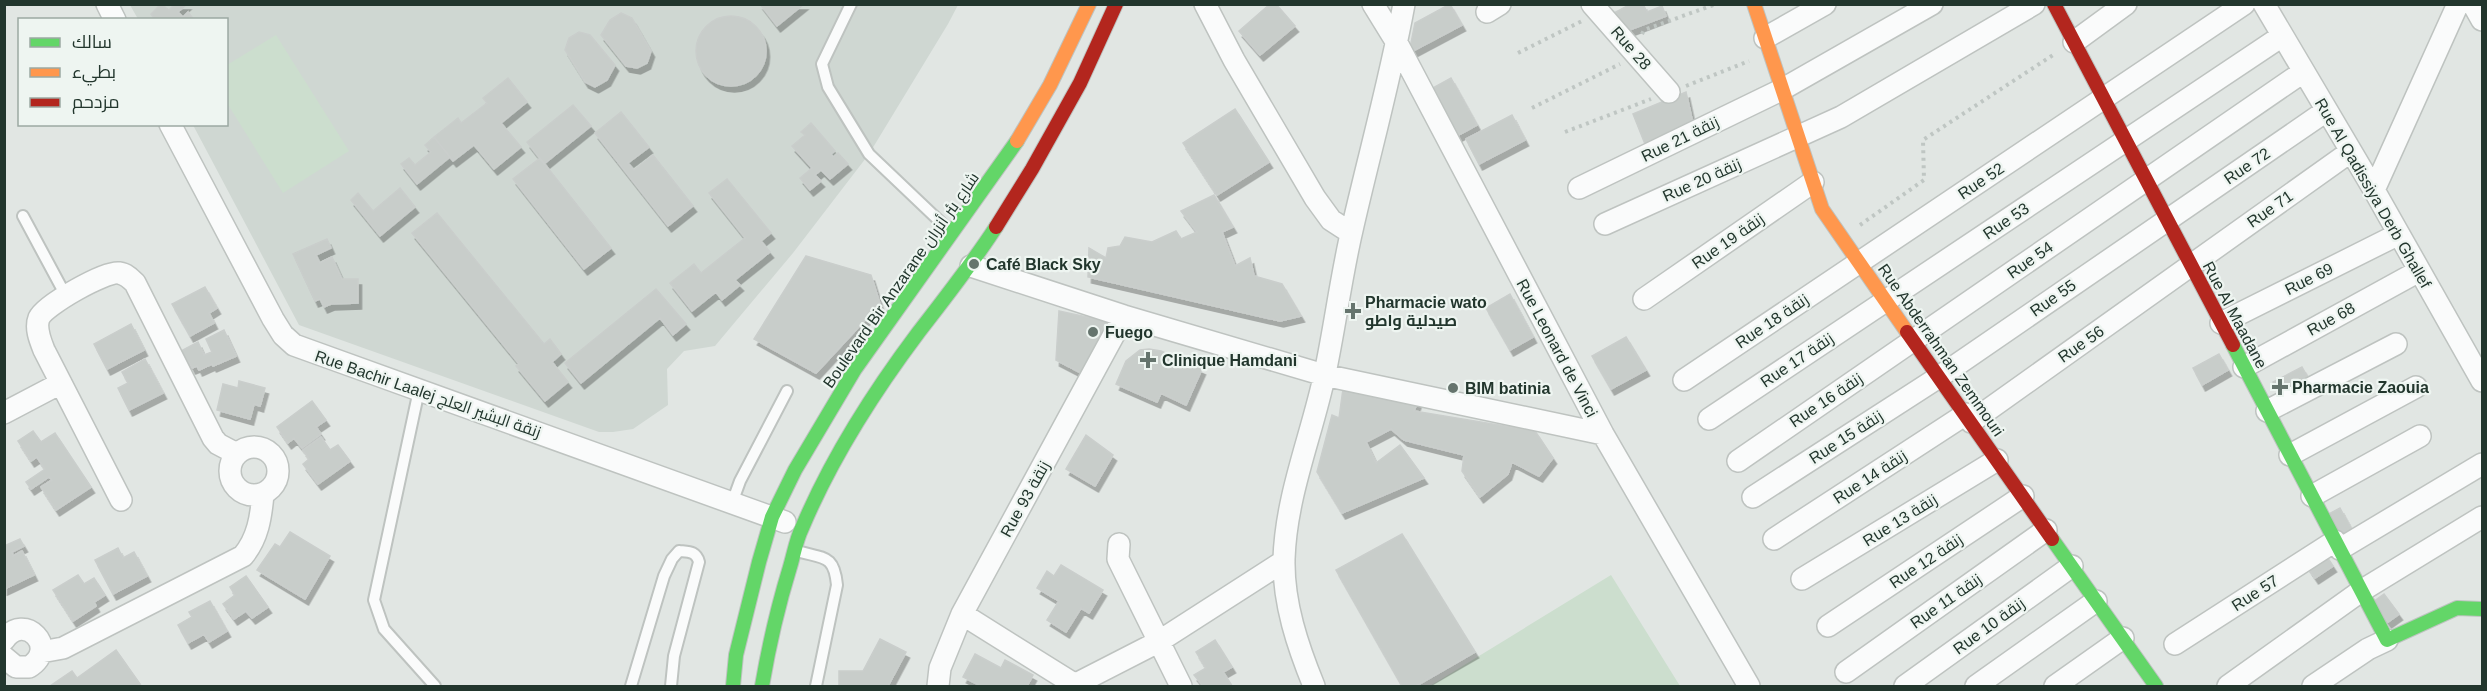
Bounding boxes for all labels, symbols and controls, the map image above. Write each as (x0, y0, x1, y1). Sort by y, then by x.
legend (18, 18, 228, 126)
street label: Rue 28 (1608, 23, 1654, 73)
text: سالك (72, 32, 112, 52)
text: بطيء (72, 62, 116, 86)
text: مزدحم (72, 92, 120, 114)
street label: Rue Al Qadissiya Derb Ghallef (2312, 95, 2435, 291)
street label: Rue 21 زنقة (1639, 113, 1722, 166)
street label: Rue 72 (2221, 144, 2273, 187)
street label: Rue 20 زنقة (1660, 155, 1744, 206)
street label: Rue 52 (1955, 159, 2007, 202)
street label: Boulevard Bir Anzarane شارع بئر أنزران (819, 169, 985, 393)
street label: Rue 71 (2244, 187, 2296, 231)
street label: Rue 53 (1980, 199, 2032, 242)
street label: Rue 19 زنقة (1689, 210, 1768, 273)
street label: Rue 54 (2004, 238, 2056, 282)
place label: Café Black Sky (986, 256, 1101, 273)
marker: Café Black Sky (967, 257, 981, 271)
street label: Rue Al Maadane (2200, 259, 2270, 371)
street label: Rue 69 (2282, 260, 2336, 298)
street label: Rue Abderrahman Zemmouri (1875, 261, 2007, 439)
street label: Rue Leonard de Vinci (1513, 276, 1601, 420)
street label: Rue 55 (2027, 276, 2079, 320)
street label: Rue 18 زنقة (1732, 290, 1812, 352)
place label: Pharmacie wato صيدلية واطو (1365, 294, 1487, 330)
street label: Rue 68 (2304, 299, 2358, 339)
marker: Pharmacie wato صيدلية واطو (1346, 304, 1360, 318)
street label: Rue 56 (2055, 322, 2107, 366)
place label: Fuego (1105, 324, 1153, 341)
marker: Fuego (1086, 325, 1100, 339)
street label: Rue 17 زنقة (1757, 329, 1837, 391)
street label: Rue Bachir Laalej زنقة البشير العلج (312, 347, 543, 444)
marker: Clinique Hamdani (1139, 351, 1157, 369)
place label: Clinique Hamdani (1162, 352, 1297, 369)
street label: Rue 16 زنقة (1786, 369, 1866, 431)
place label: Pharmacie Zaouia (2292, 379, 2429, 396)
place label: BIM batinia (1465, 380, 1550, 397)
marker: Pharmacie Zaouia (2273, 380, 2287, 394)
marker: BIM batinia (1446, 381, 1460, 395)
street label: Rue 15 زنقة (1806, 407, 1886, 468)
street label: Rue 14 زنقة (1830, 447, 1910, 508)
street label: Rue 93 زنقة (997, 458, 1054, 540)
street label: Rue 13 زنقة (1860, 491, 1941, 550)
street label: Rue 12 زنقة (1886, 530, 1966, 592)
street label: Rue 11 زنقة (1907, 570, 1985, 633)
street label: Rue 57 (2229, 572, 2281, 614)
street label: Rue 10 زنقة (1950, 594, 2029, 658)

